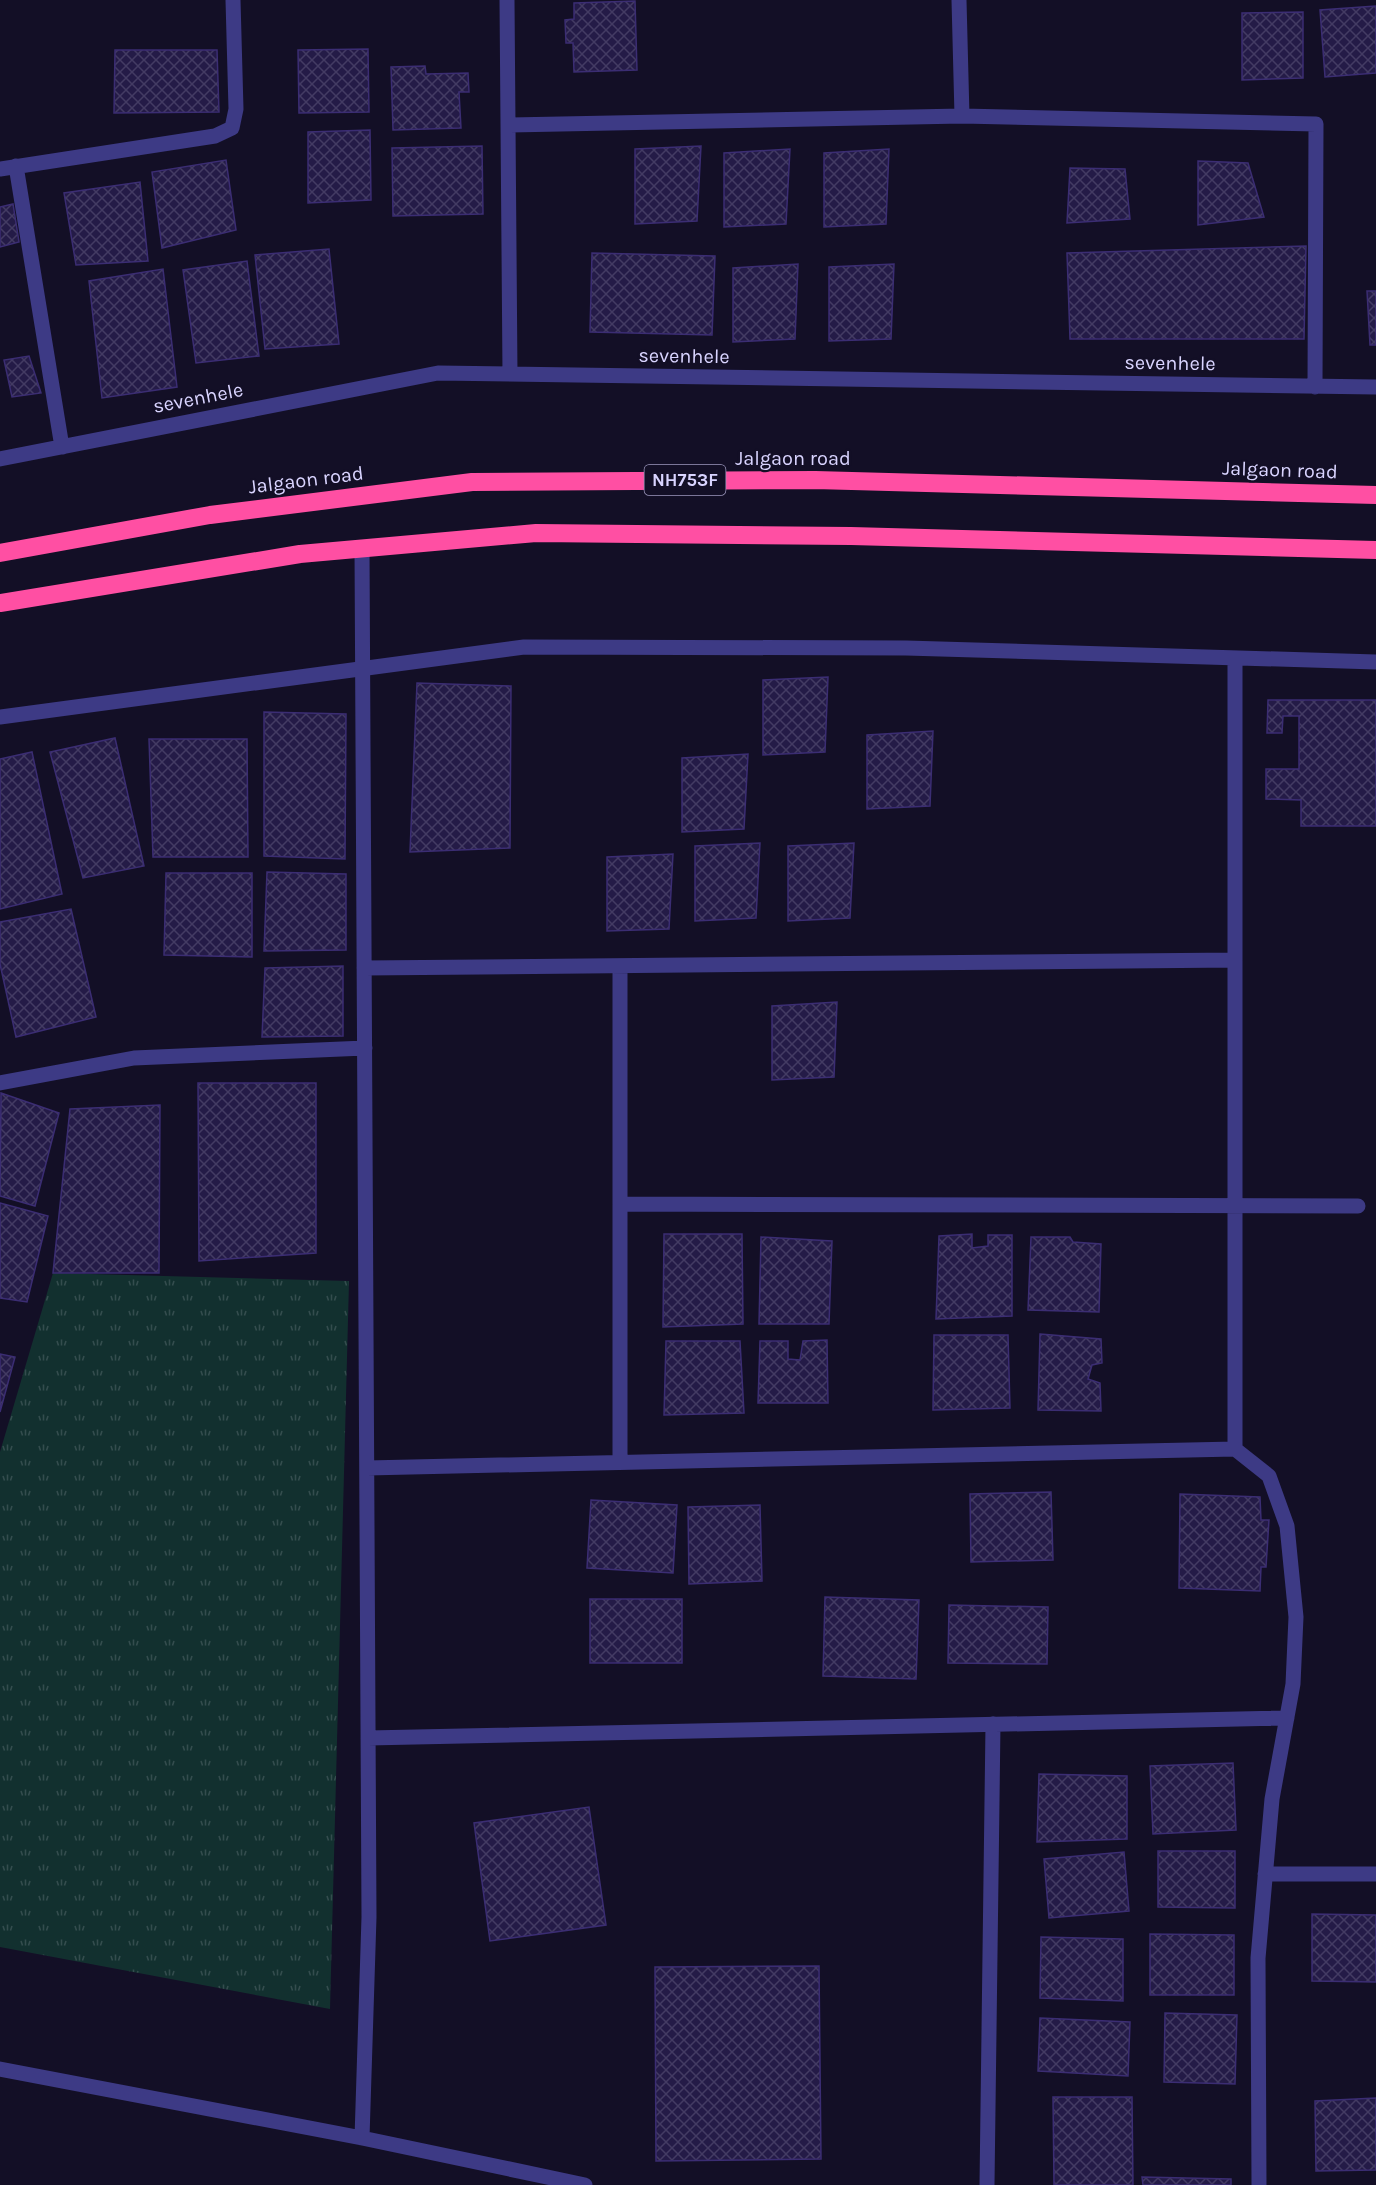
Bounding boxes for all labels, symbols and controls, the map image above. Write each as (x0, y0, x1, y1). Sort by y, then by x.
street label: sevenhele (638, 344, 730, 368)
street label: sevenhele (1124, 351, 1216, 375)
street label: sevenhele (151, 378, 245, 418)
street label: Jalgaon road (735, 447, 851, 470)
street label: Jalgaon road (1222, 456, 1338, 484)
street label: Jalgaon road (247, 462, 365, 498)
road number: NH753F (644, 465, 726, 495)

